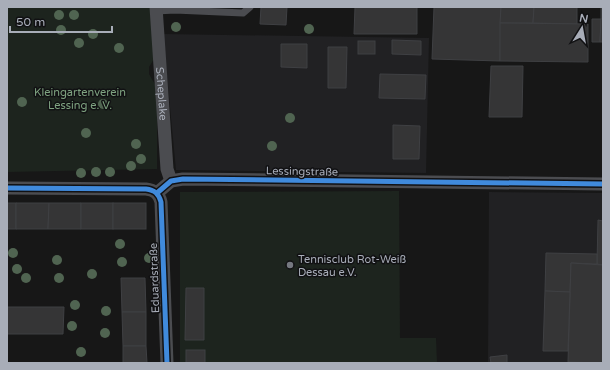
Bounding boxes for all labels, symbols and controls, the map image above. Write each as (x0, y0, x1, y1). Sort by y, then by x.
scale bar (10, 8, 112, 34)
north arrow (562, 8, 602, 48)
text: N (578, 11, 589, 26)
text: 50 m (16, 15, 45, 29)
street label: Scheplake (153, 67, 170, 121)
park label: Kleingartenverein Lessing e. V. (34, 86, 126, 112)
street label: Lessingstraße (266, 164, 338, 179)
street label: Eduardstraße (147, 243, 162, 313)
place label: Tennisclub Rot-Weiß Dessau e.V. (298, 253, 406, 279)
marker: Tennisclub Rot-Weiß Dessau e.V. (285, 260, 295, 270)

